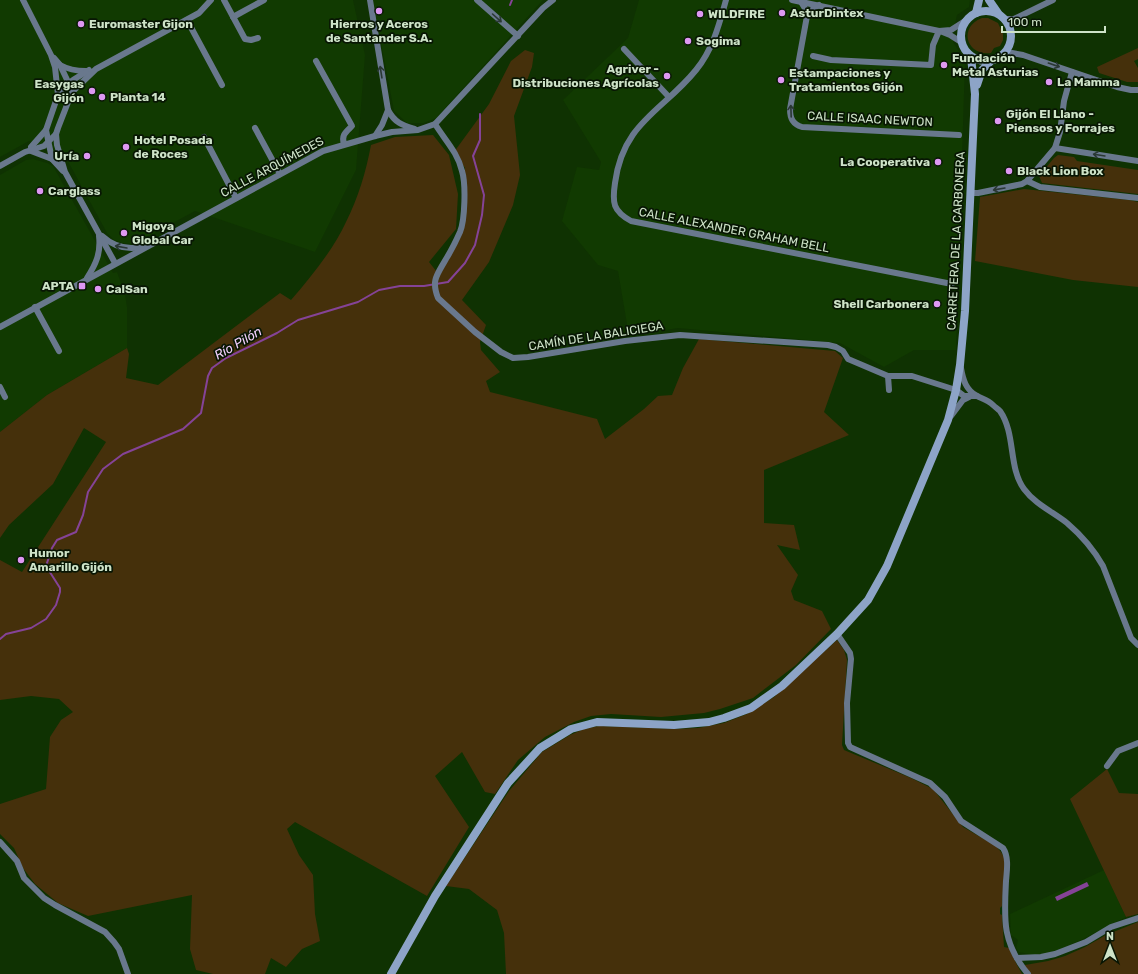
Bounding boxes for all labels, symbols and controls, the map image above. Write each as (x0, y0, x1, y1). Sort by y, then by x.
marker: Hierros y Aceros de Santander S.A. (374, 6, 384, 16)
place label: AsturDintex (790, 6, 863, 20)
place label: WILDFIRE (708, 7, 765, 21)
marker: AsturDintex (777, 8, 787, 18)
scale bar (1002, 8, 1105, 34)
marker: WILDFIRE (695, 9, 705, 19)
one-way arrow (492, 13, 502, 22)
text: 100 m (1008, 15, 1042, 29)
place label: Euromaster Gijon (89, 17, 193, 31)
place label: Hierros y Aceros de Santander S.A. (326, 17, 432, 45)
marker: Euromaster Gijon (76, 19, 86, 29)
place label: Sogima (696, 34, 740, 48)
marker: Sogima (683, 36, 693, 46)
place label: Fundación Metal Asturias (952, 51, 1039, 79)
marker: Fundación Metal Asturias (939, 60, 949, 70)
place label: Agriver - Distribuciones Agrícolas (512, 62, 659, 90)
one-way arrow (1047, 62, 1059, 70)
one-way arrow (377, 66, 385, 79)
place label: Estampaciones y Tratamientos Gijón (789, 66, 903, 94)
marker: Agriver - Distribuciones Agrícolas (662, 71, 672, 81)
marker: Estampaciones y Tratamientos Gijón (776, 75, 786, 85)
place label: La Mamma (1057, 75, 1120, 89)
place label: Easygas Gijón (35, 77, 84, 105)
marker: La Mamma (1044, 77, 1054, 87)
marker: Easygas Gijón (87, 86, 97, 96)
place label: Planta 14 (110, 90, 166, 104)
marker: Planta 14 (97, 92, 107, 102)
one-way arrow (787, 105, 795, 118)
place label: Gijón El Llano - Piensos y Forrajes (1006, 107, 1115, 135)
street label: CALLE ISAAC NEWTON (807, 109, 933, 129)
marker: Gijón El Llano - Piensos y Forrajes (993, 116, 1003, 126)
place label: Hotel Posada de Roces (134, 133, 213, 161)
street label: CALLE ARQUÍMEDES (218, 134, 326, 200)
marker: Hotel Posada de Roces (121, 142, 131, 152)
place label: Uría (54, 149, 79, 163)
marker: Uría (82, 151, 92, 161)
street label: CARRETERA DE LA CARBONERA (944, 151, 968, 331)
one-way arrow (1093, 151, 1106, 159)
place label: La Cooperativa (840, 155, 930, 169)
marker: La Cooperativa (933, 157, 943, 167)
place label: Black Lion Box (1017, 164, 1103, 178)
marker: Black Lion Box (1004, 166, 1014, 176)
place label: Carglass (48, 184, 101, 198)
one-way arrow (993, 185, 1006, 193)
marker: Carglass (35, 186, 45, 196)
street label: CALLE ALEXANDER GRAHAM BELL (638, 205, 831, 255)
place label: Migoya Global Car (132, 219, 194, 247)
marker: Migoya Global Car (119, 228, 129, 238)
one-way arrow (115, 242, 128, 250)
place label: APTA (42, 279, 74, 293)
marker: APTA (77, 281, 87, 291)
place label: CalSan (106, 282, 148, 296)
marker: CalSan (93, 284, 103, 294)
place label: Shell Carbonera (834, 297, 929, 311)
marker: Shell Carbonera (932, 299, 942, 309)
street label: CAMÍN DE LA BALICIEGA (528, 318, 664, 354)
water label: Río Pilón (212, 323, 265, 363)
place label: Humor Amarillo Gijón (29, 546, 112, 574)
marker: Humor Amarillo Gijón (16, 555, 26, 565)
north arrow (1090, 926, 1130, 966)
text: N (1106, 930, 1114, 943)

